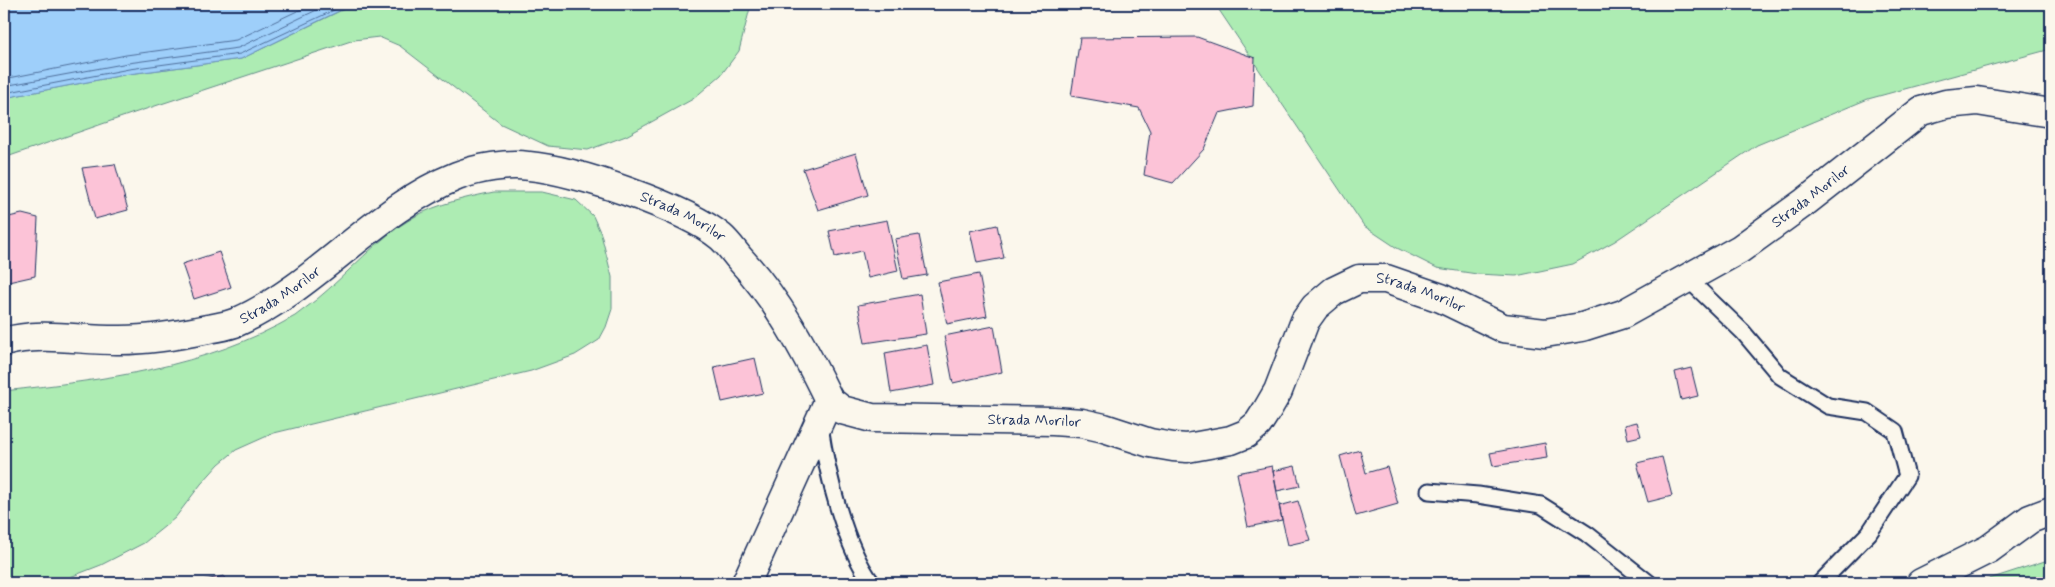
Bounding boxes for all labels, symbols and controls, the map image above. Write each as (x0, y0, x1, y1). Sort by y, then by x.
street label: Strada Morilor (1768, 160, 1855, 233)
street label: Strada Morilor (637, 187, 730, 247)
street label: Strada Morilor (236, 261, 326, 329)
street label: Strada Morilor (1376, 269, 1469, 318)
street label: Strada Morilor (987, 410, 1082, 433)

